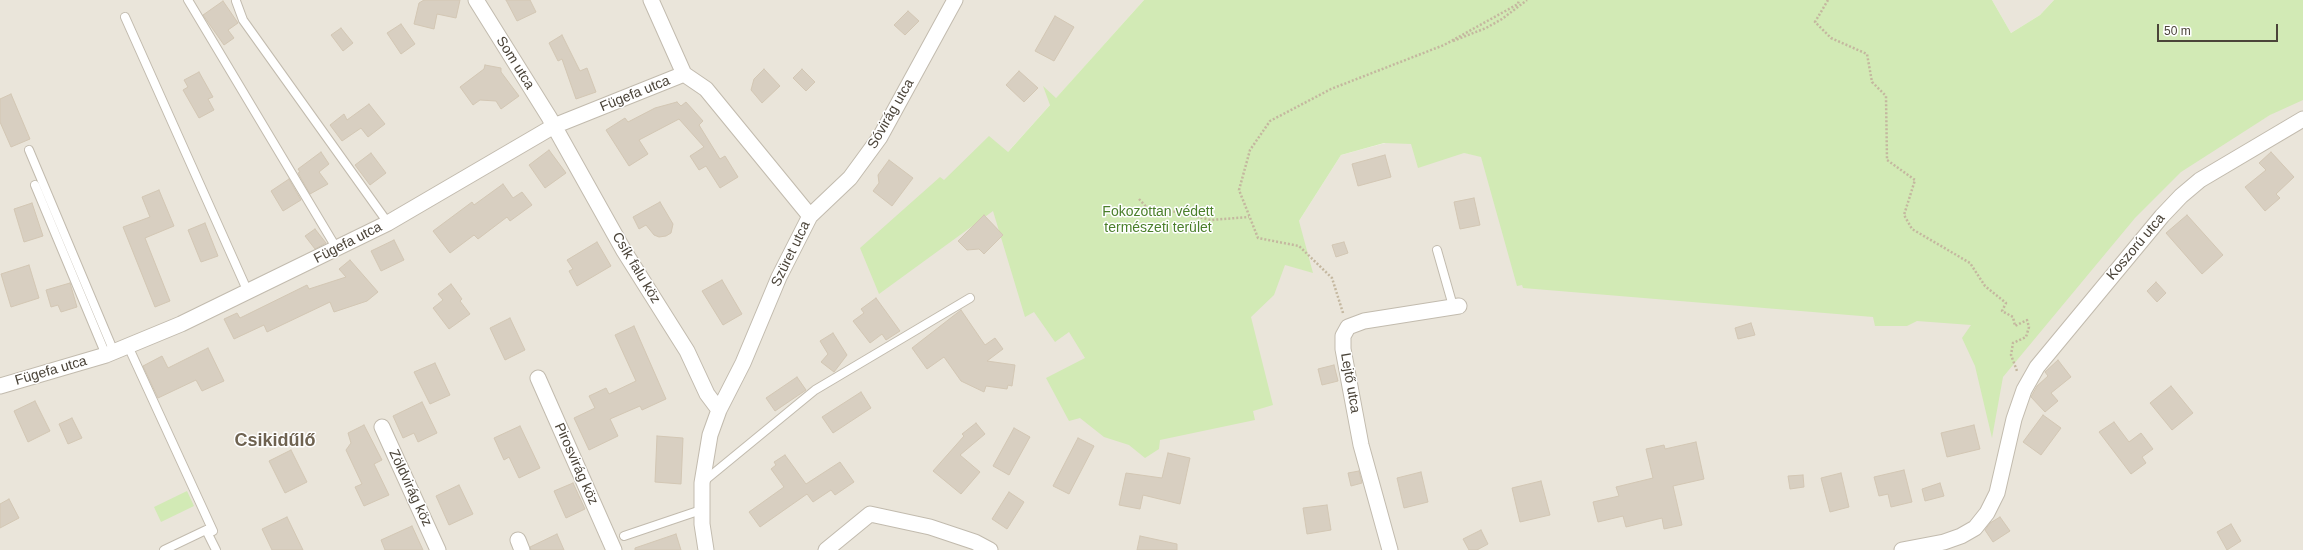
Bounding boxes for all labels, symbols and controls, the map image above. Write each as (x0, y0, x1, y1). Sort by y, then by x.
scale bar (2159, 16, 2280, 42)
text: 50 m (2164, 24, 2191, 38)
street label: Som utca (492, 33, 538, 93)
street label: Fügefa utca (598, 72, 672, 116)
street label: Sóvirág utca (864, 76, 918, 152)
park label: Fokozottan védett természeti terület (1102, 204, 1214, 236)
street label: Koszorú utca (2103, 210, 2169, 284)
street label: Szüret utca (768, 218, 814, 290)
street label: Fügefa utca (311, 219, 385, 267)
street label: Csík falu köz (608, 229, 664, 307)
street label: Lejtő utca (1336, 352, 1364, 414)
street label: Fügefa utca (13, 353, 89, 389)
street label: Pirosvirág köz (550, 420, 602, 508)
district label: Csikidűlő (234, 430, 316, 452)
street label: Zöldvirág köz (385, 447, 435, 529)

